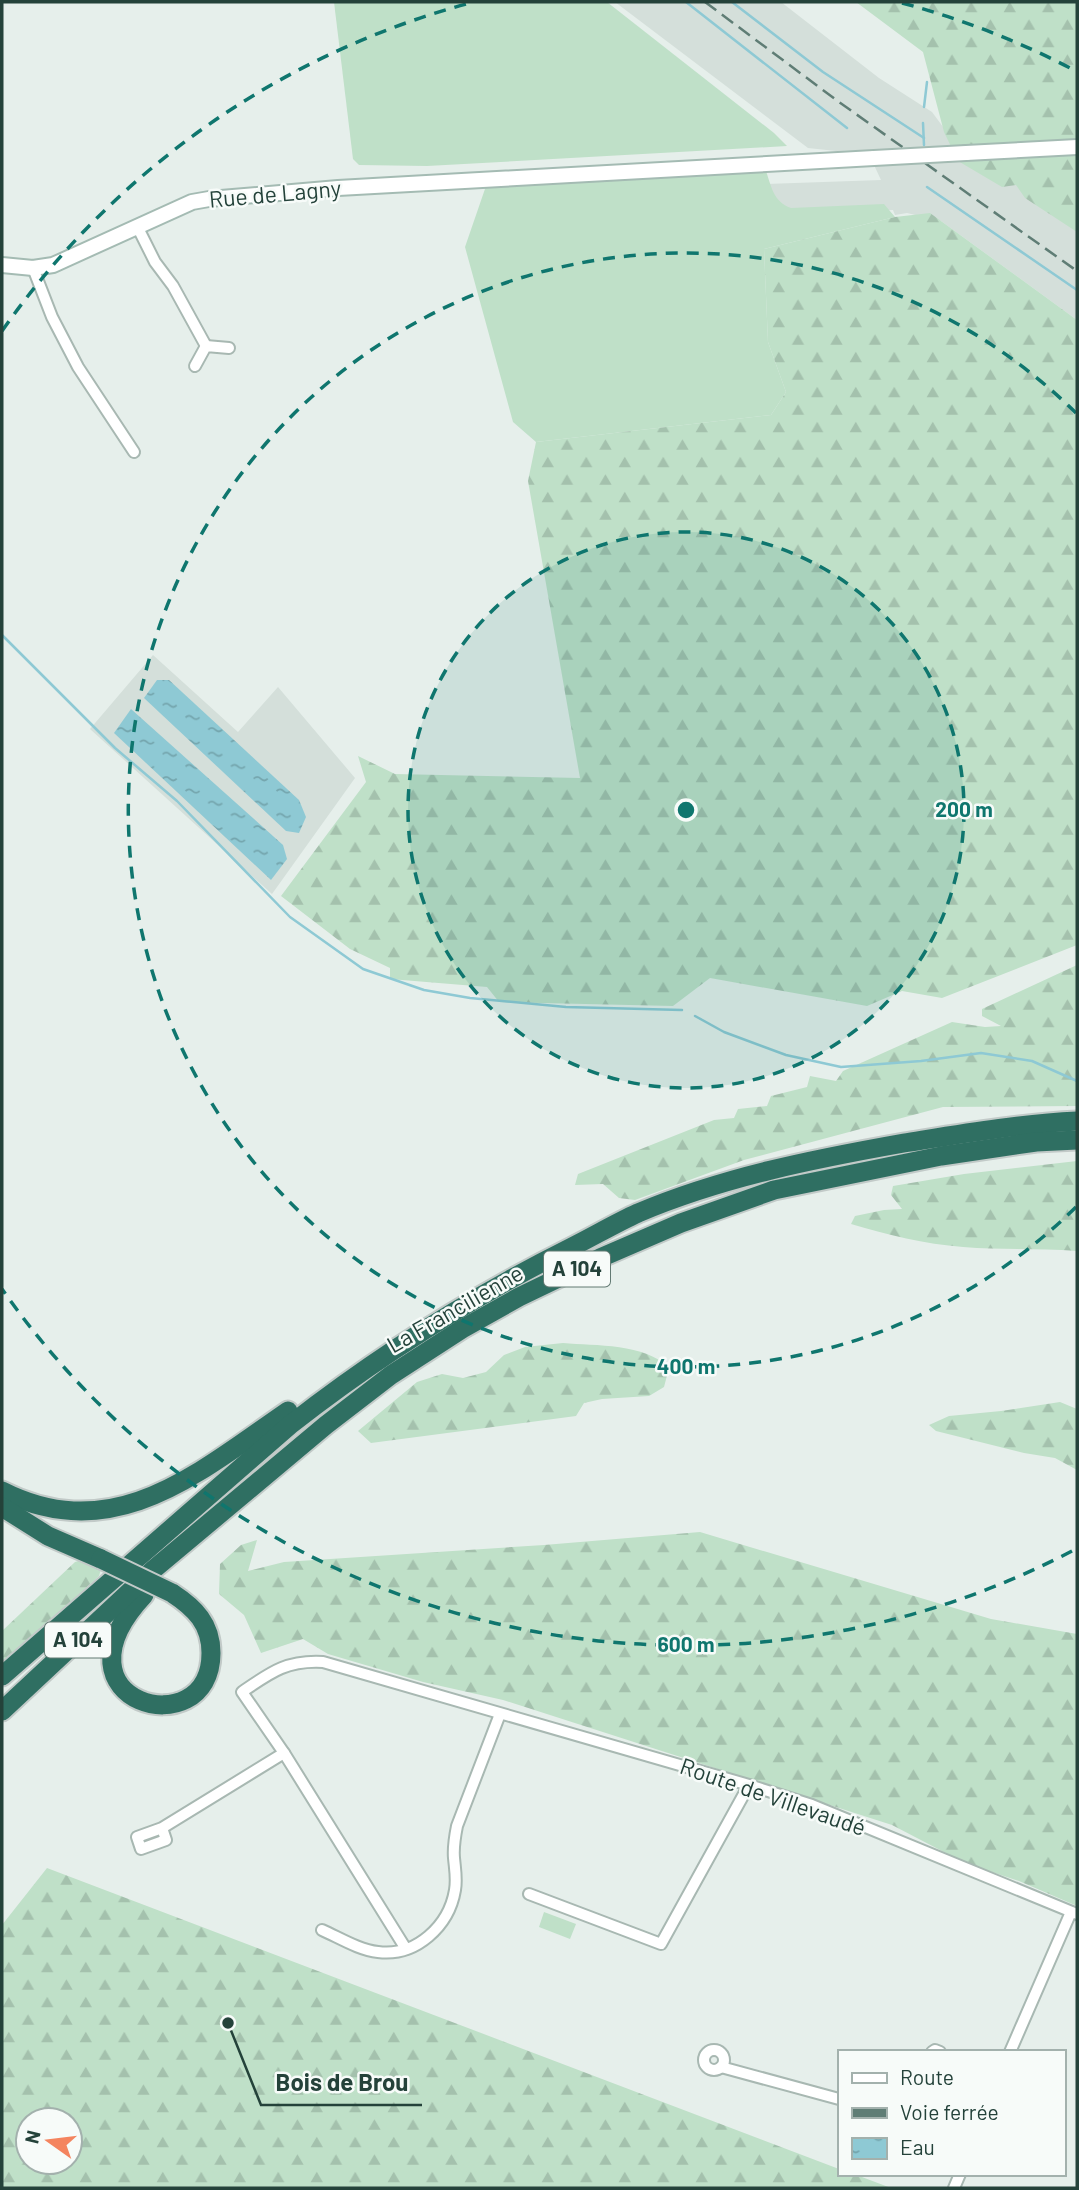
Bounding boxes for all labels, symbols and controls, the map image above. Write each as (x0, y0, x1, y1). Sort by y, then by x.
street label: Rue de Lagny (208, 173, 343, 213)
text: 200 m (935, 796, 993, 821)
centre of rings (674, 798, 698, 822)
road number: A 104 (544, 1252, 610, 1286)
street label: La Francilienne (381, 1258, 528, 1358)
text: 400 m (657, 1353, 715, 1378)
road number: A 104 (45, 1622, 111, 1658)
text: 600 m (658, 1631, 714, 1656)
street label: Route de Villevaudé (677, 1751, 870, 1841)
legend (838, 2050, 1065, 2176)
callout: Bois de Brou (261, 2060, 422, 2105)
text: Route (900, 2064, 954, 2089)
text: Bois de Brou (276, 2067, 408, 2096)
text: Voie ferrée (900, 2099, 999, 2124)
north arrow (14, 2106, 84, 2176)
text: N (19, 2128, 45, 2146)
text: Eau (900, 2134, 935, 2159)

